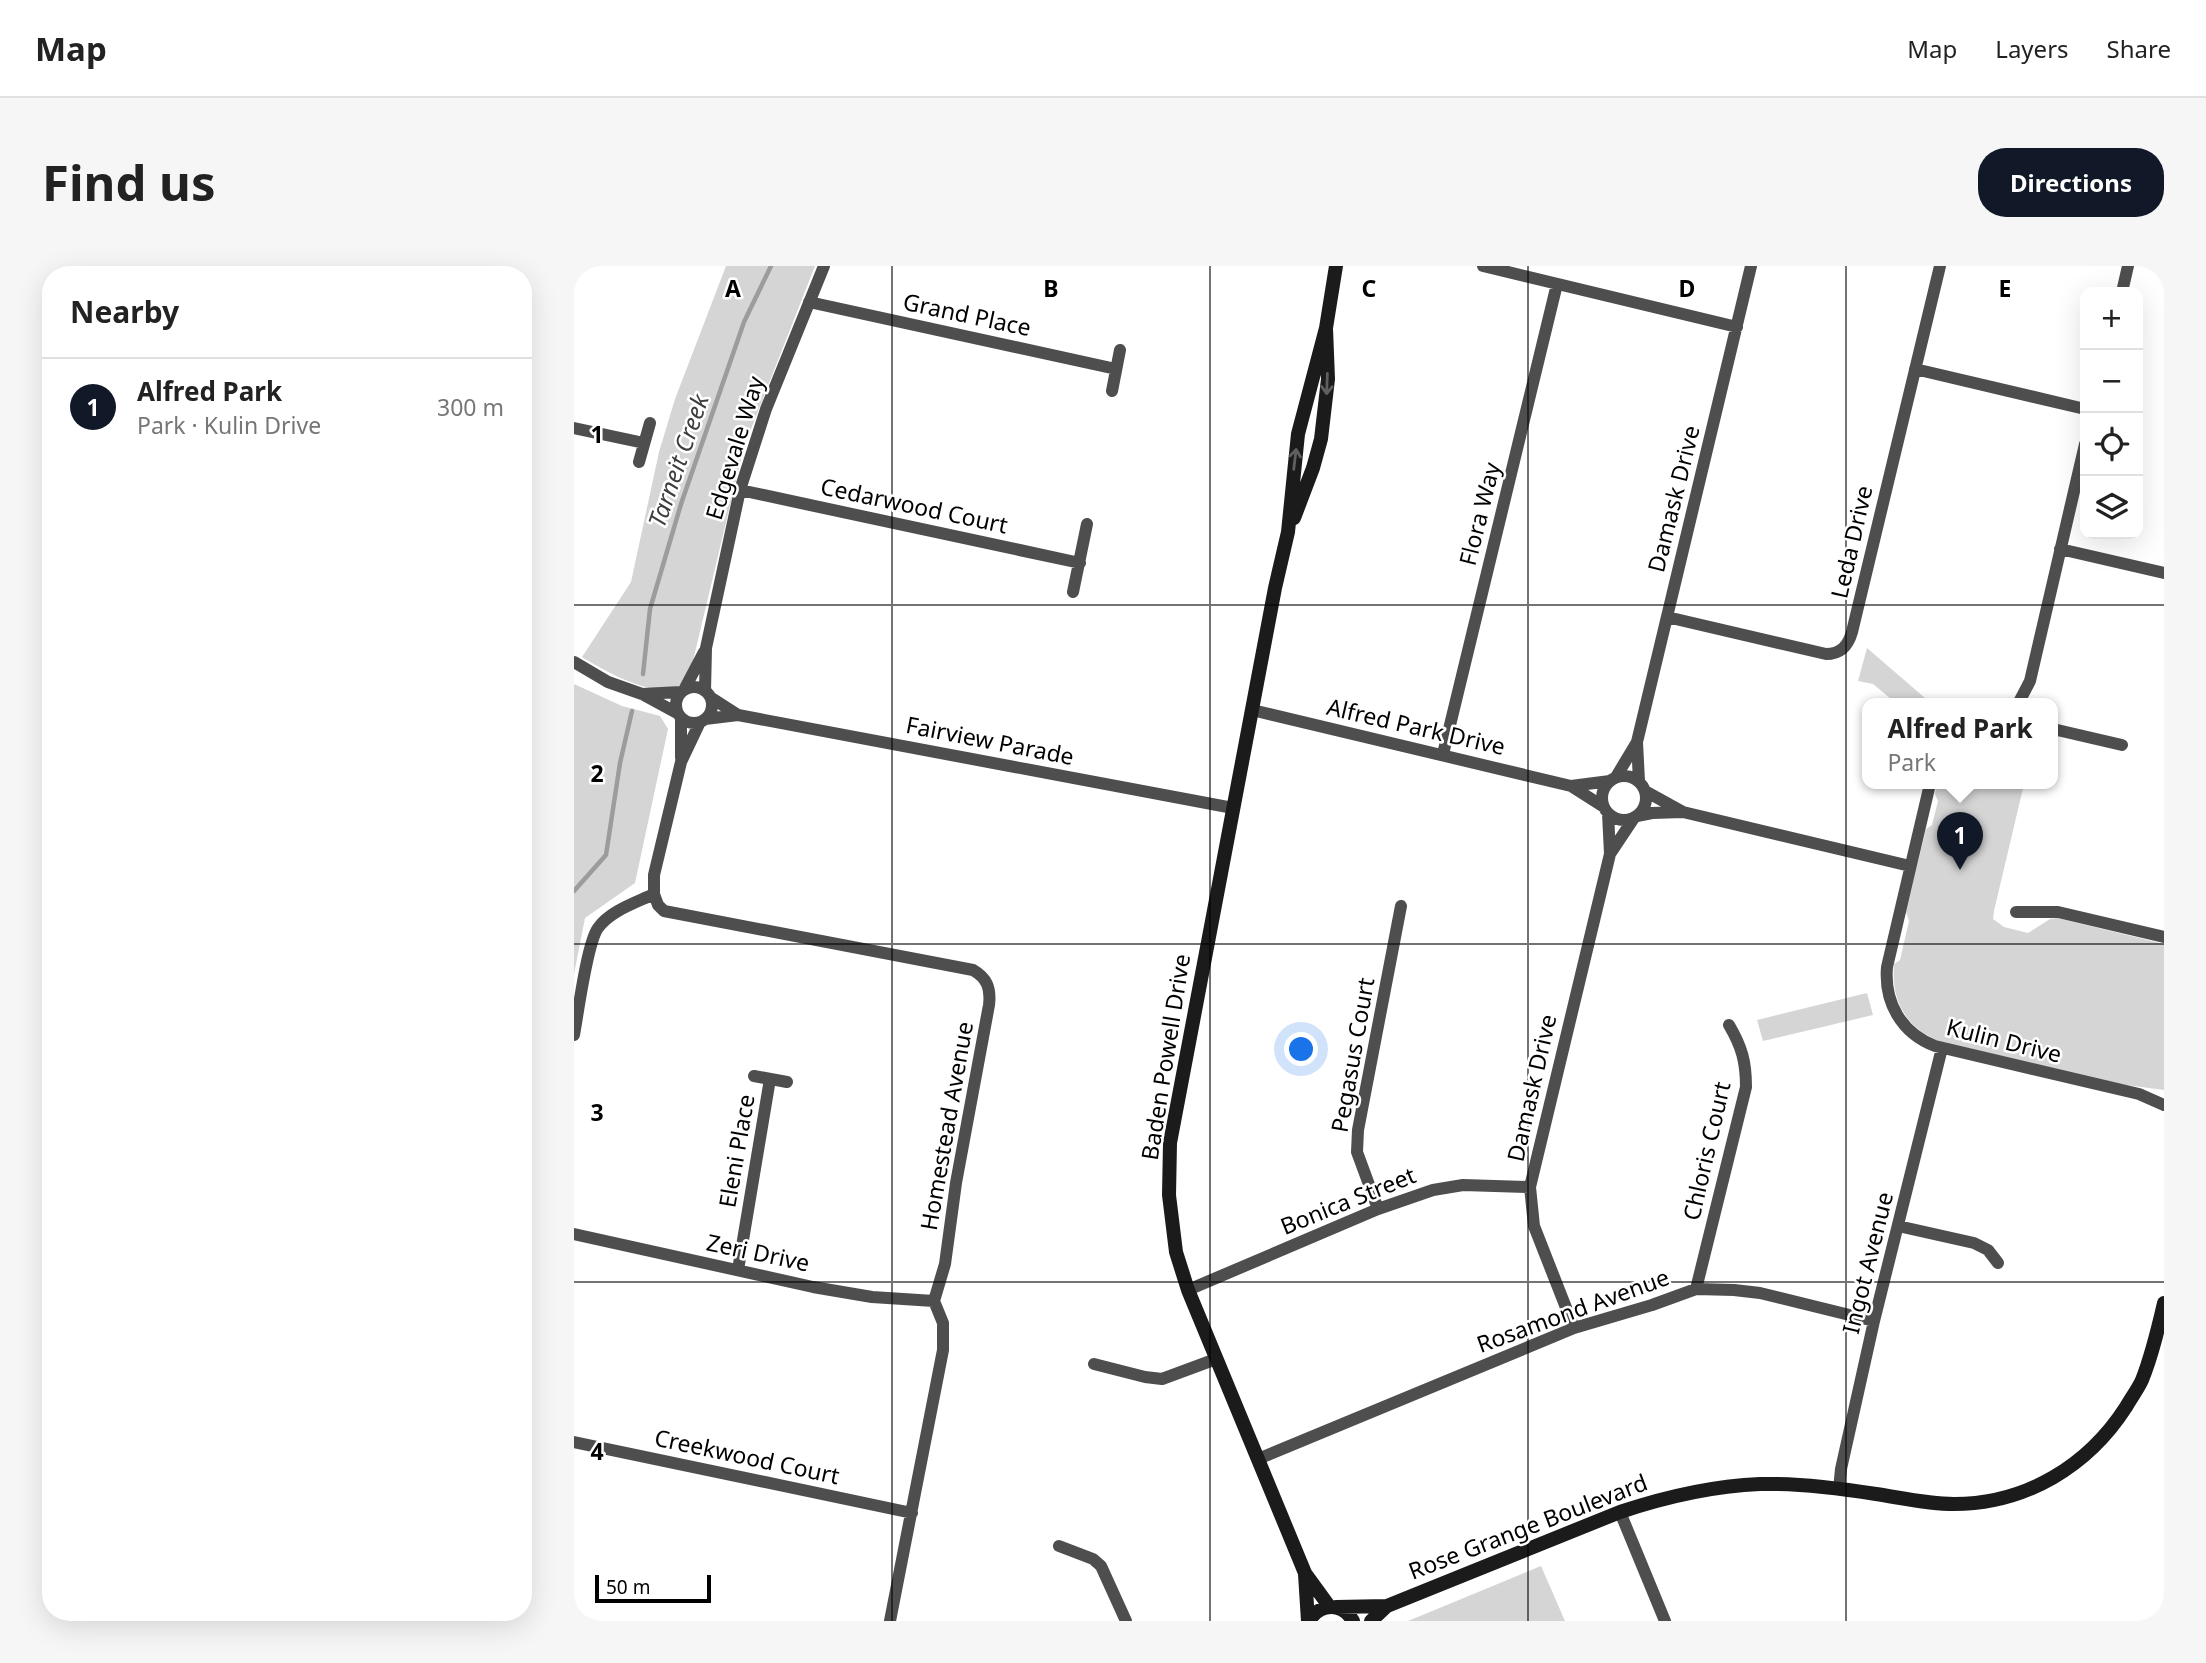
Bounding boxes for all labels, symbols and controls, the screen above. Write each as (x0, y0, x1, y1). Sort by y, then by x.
text: Map (35, 26, 107, 71)
text: Map (1907, 32, 1957, 65)
text: Layers (1995, 32, 2069, 65)
text: Share (2107, 32, 2171, 65)
button: Directions (1978, 148, 2164, 217)
text: Find us (42, 149, 216, 215)
text: A (725, 272, 741, 304)
text: B (1043, 272, 1059, 304)
text: C (1362, 272, 1377, 304)
text: D (1679, 272, 1695, 304)
text: E (1999, 272, 2011, 304)
street label: Grand Place (900, 285, 1034, 343)
map controls (2080, 287, 2143, 539)
button: + (2080, 287, 2143, 350)
text: Nearby (70, 291, 179, 332)
button: − (2080, 350, 2143, 413)
street label: Edgevale Way (697, 372, 771, 523)
one-way arrow (1321, 372, 1334, 395)
text: Alfred Park (137, 373, 282, 409)
water label: Tarneit Creek (639, 389, 716, 531)
text: 1 (86, 391, 100, 423)
text: 300 m (437, 391, 504, 423)
text: Park · Kulin Drive (137, 409, 321, 441)
button: locate (2080, 413, 2143, 476)
text: 1 (590, 418, 604, 450)
street label: Damask Drive (1639, 422, 1707, 576)
one-way arrow (1289, 448, 1302, 470)
street label: Flora Way (1451, 459, 1507, 569)
street label: Cedarwood Court (818, 470, 1011, 540)
button: layers (2080, 476, 2143, 539)
street label: Leda Drive (1823, 482, 1880, 601)
street label: Alfred Park Drive (1324, 690, 1509, 762)
popup (1862, 698, 2058, 789)
street label: Fairview Parade (904, 708, 1077, 772)
text: Alfred Park (1887, 710, 2033, 746)
text: Park (1887, 746, 1936, 778)
text: 2 (590, 757, 604, 789)
pin: 1 (1937, 812, 1983, 870)
street label: Baden Powell Drive (1133, 951, 1197, 1162)
street label: Pegasus Court (1323, 975, 1381, 1135)
street label: Kulin Drive (1943, 1010, 2065, 1070)
street label: Damask Drive (1499, 1011, 1564, 1165)
street label: Homestead Avenue (912, 1019, 980, 1233)
your location (1284, 1032, 1318, 1066)
street label: Chloris Court (1675, 1078, 1738, 1223)
street label: Eleni Place (710, 1092, 762, 1210)
text: 3 (590, 1096, 604, 1128)
street label: Bonica Street (1275, 1158, 1420, 1242)
street label: Ingot Avenue (1834, 1188, 1900, 1337)
street label: Zeri Drive (704, 1226, 813, 1279)
street label: Rosamond Avenue (1472, 1260, 1673, 1360)
street label: Creekwood Court (652, 1421, 843, 1491)
text: 4 (590, 1435, 604, 1467)
street label: Rose Grange Boulevard (1404, 1466, 1652, 1586)
scale bar (595, 1572, 710, 1604)
text: 50 m (606, 1574, 650, 1600)

